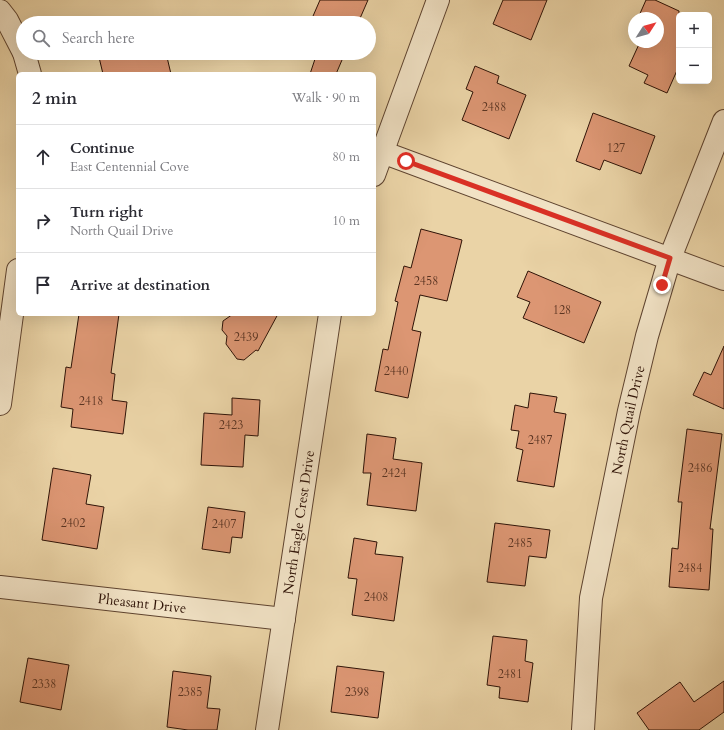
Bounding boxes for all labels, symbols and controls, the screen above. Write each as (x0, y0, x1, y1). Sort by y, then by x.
north arrow (628, 12, 664, 48)
map controls (676, 12, 712, 84)
button: + (676, 12, 712, 48)
search box (16, 16, 376, 60)
icon: search (30, 27, 52, 49)
text: Search here (62, 28, 135, 48)
button: − (676, 48, 712, 84)
text: 2 min (32, 87, 77, 110)
text: Walk · 90 m (292, 89, 360, 107)
house number: 2488 (482, 99, 506, 115)
text: Continue (70, 138, 135, 158)
house number: 127 (607, 140, 625, 156)
icon: ahead (32, 146, 54, 168)
text: 80 m (332, 148, 360, 166)
route start (397, 152, 415, 170)
text: East Centennial Cove (70, 158, 189, 176)
text: Turn right (70, 202, 143, 222)
icon: right (32, 210, 54, 232)
text: 10 m (332, 212, 360, 230)
text: North Quail Drive (70, 222, 173, 240)
house number: 2458 (414, 273, 438, 289)
icon: arrive (32, 274, 54, 296)
text: Arrive at destination (70, 275, 210, 295)
route end (653, 276, 671, 294)
house number: 128 (553, 302, 571, 318)
house number: 2439 (234, 329, 258, 345)
house number: 2440 (384, 363, 408, 379)
street label: North Quail Drive (607, 363, 650, 477)
house number: 2418 (79, 393, 103, 409)
house number: 2423 (219, 417, 243, 433)
house number: 2487 (528, 432, 552, 448)
street label: North Eagle Crest Drive (279, 449, 319, 596)
house number: 2486 (688, 460, 712, 476)
house number: 2424 (382, 465, 406, 481)
house number: 2402 (61, 515, 85, 531)
house number: 2407 (212, 516, 236, 532)
house number: 2485 (508, 535, 532, 551)
house number: 2484 (678, 560, 702, 576)
street label: Pheasant Drive (97, 589, 187, 618)
house number: 2408 (364, 589, 388, 605)
house number: 2481 (498, 666, 522, 682)
house number: 2338 (32, 676, 56, 692)
house number: 2385 (178, 684, 202, 700)
house number: 2398 (345, 684, 369, 700)

